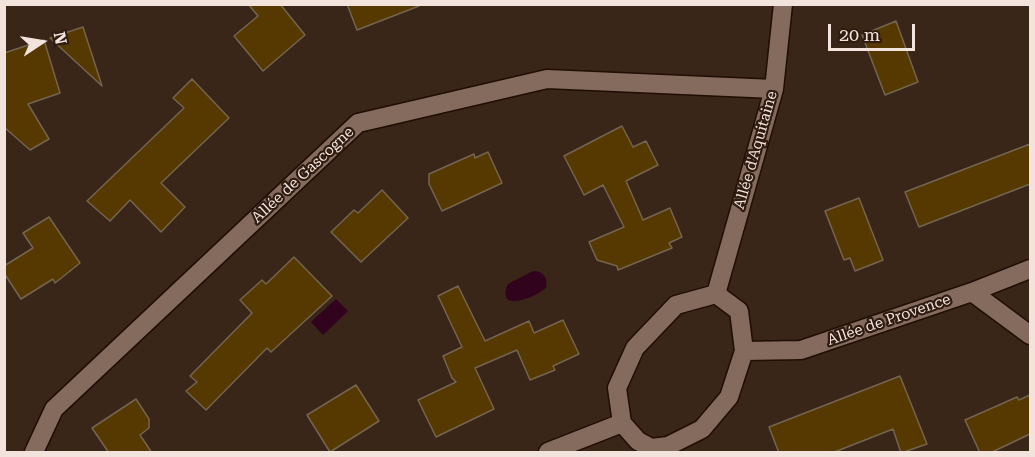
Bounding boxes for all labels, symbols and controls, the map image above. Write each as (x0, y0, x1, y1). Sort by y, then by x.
north arrow (12, 12, 72, 72)
scale bar (831, 12, 918, 50)
text: 20 m (839, 24, 880, 45)
text: N (50, 30, 71, 46)
street label: Allée d'Aquitaine (731, 89, 781, 211)
street label: Allée de Gascogne (248, 123, 358, 227)
street label: Allée de Provence (825, 290, 953, 350)

